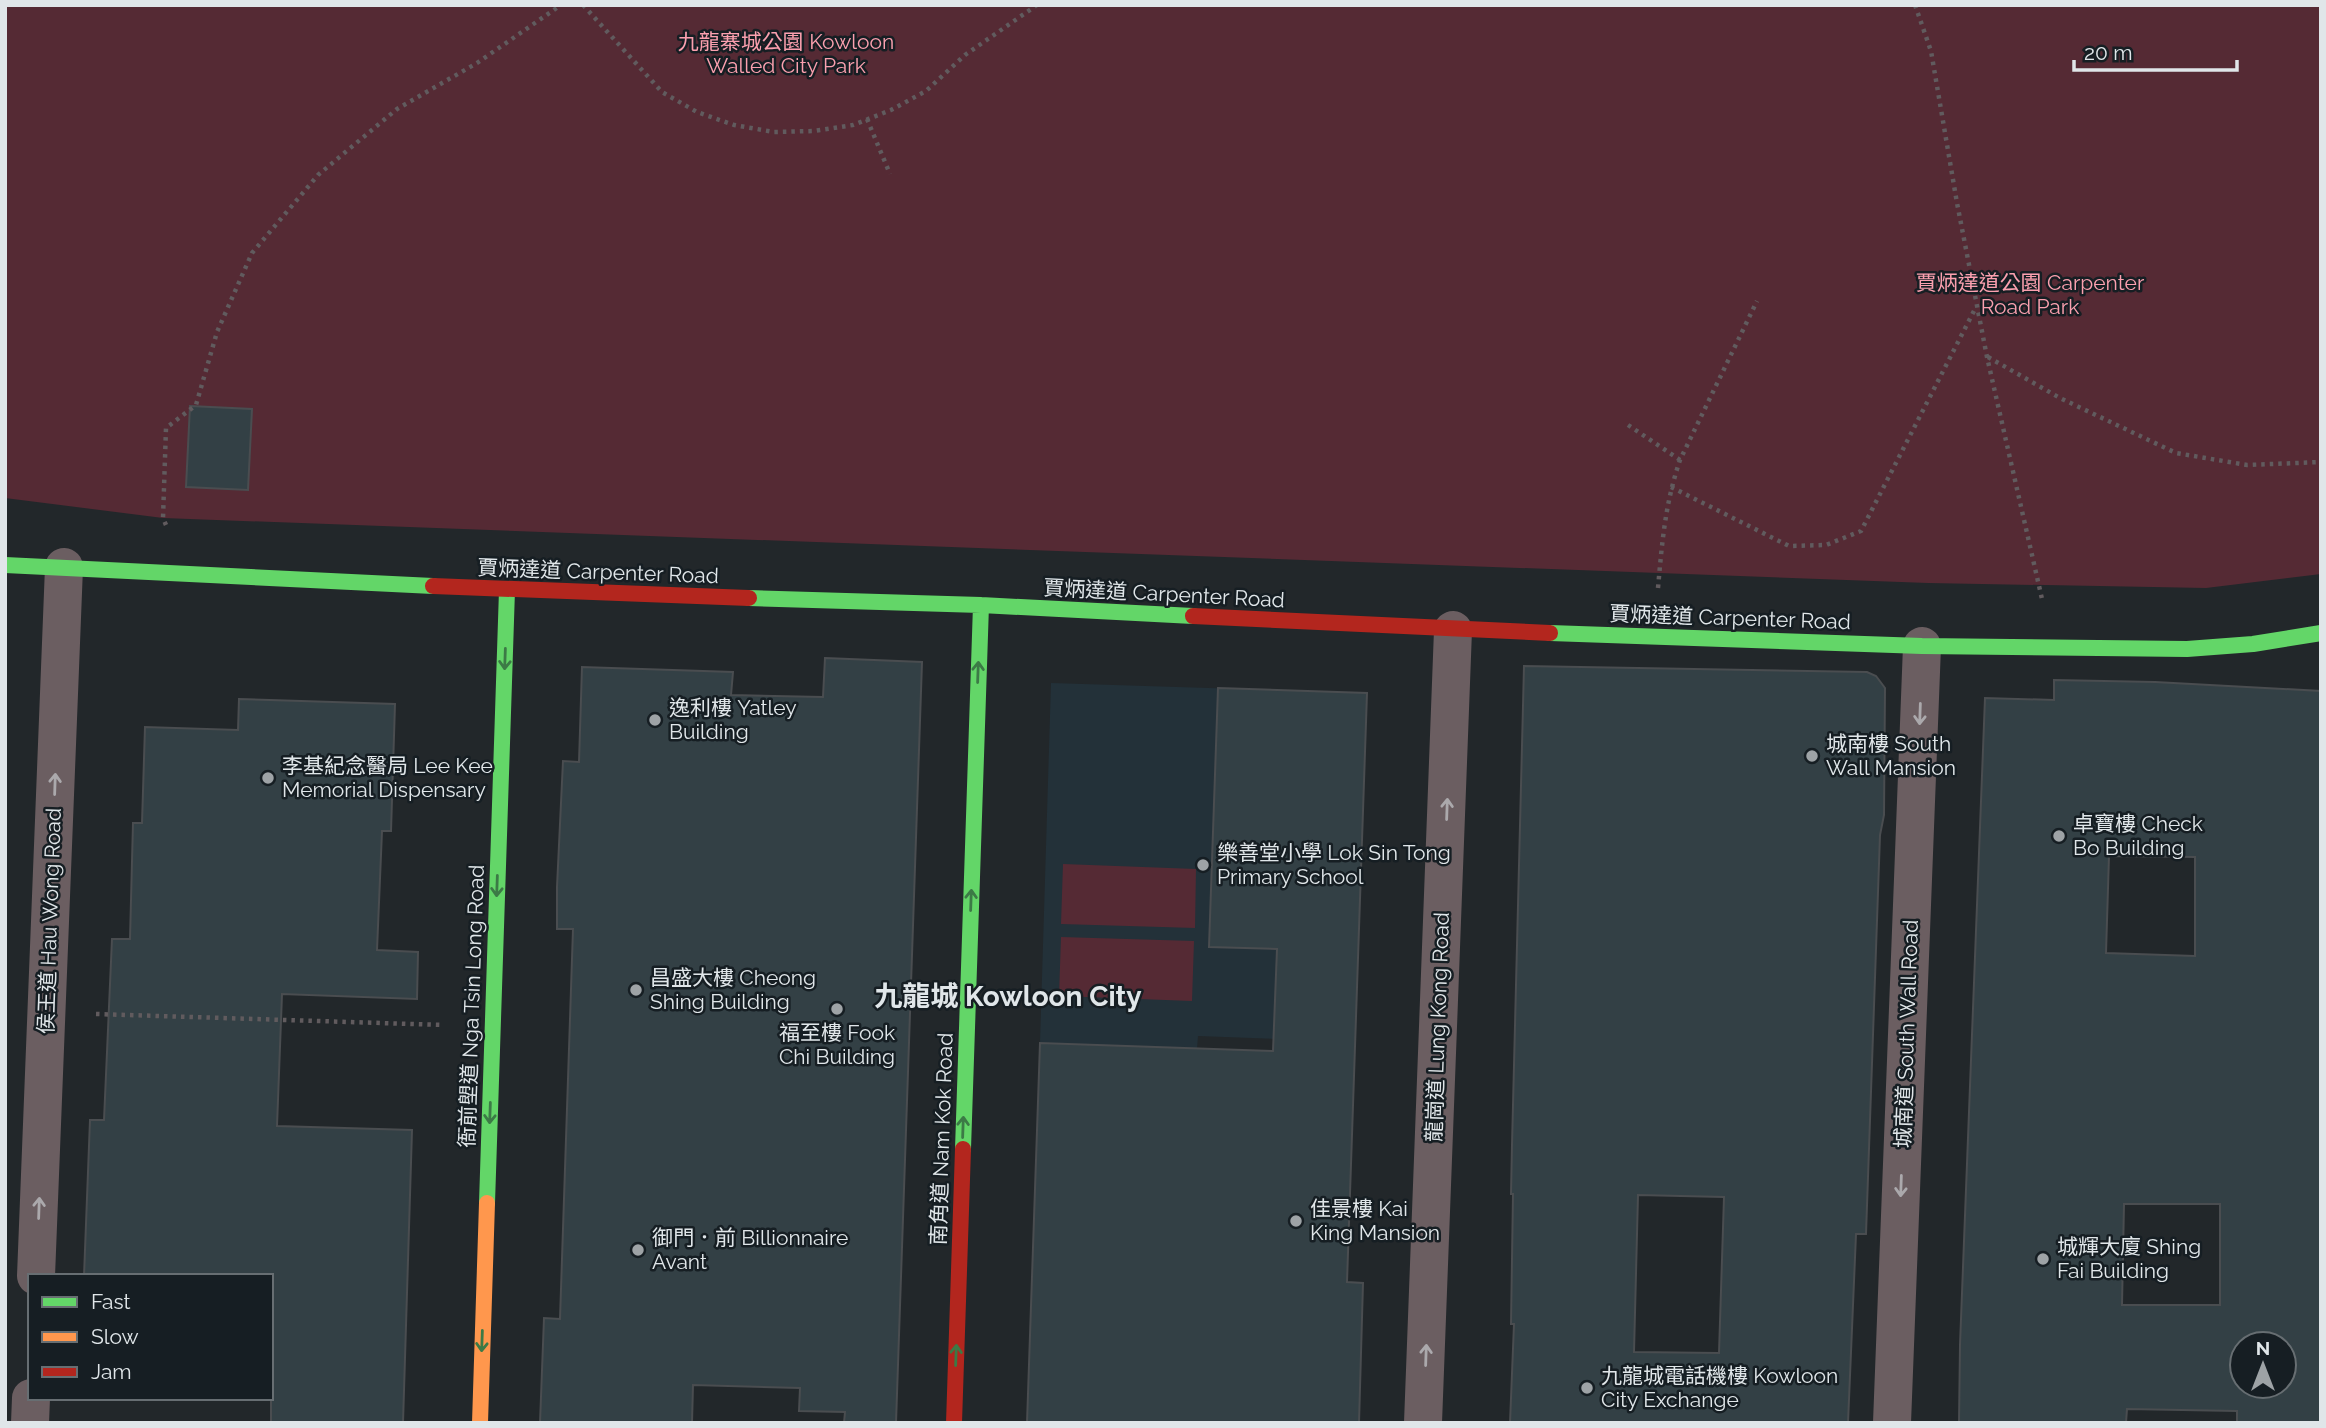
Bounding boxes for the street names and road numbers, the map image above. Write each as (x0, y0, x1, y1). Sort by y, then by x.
street label: 賈炳達道 Carpenter Road (477, 555, 719, 588)
street label: 賈炳達道 Carpenter Road (1043, 575, 1285, 612)
street label: 賈炳達道 Carpenter Road (1609, 601, 1851, 634)
street label: 侯王道 Hau Wong Road (33, 807, 66, 1034)
street label: 衙前塱道 Nga Tsin Long Road (454, 864, 489, 1148)
street label: 龍崗道 Lung Kong Road (1421, 912, 1454, 1142)
street label: 城南道 South Wall Road (1890, 919, 1923, 1149)
street label: 南角道 Nam Kok Road (925, 1032, 958, 1246)

